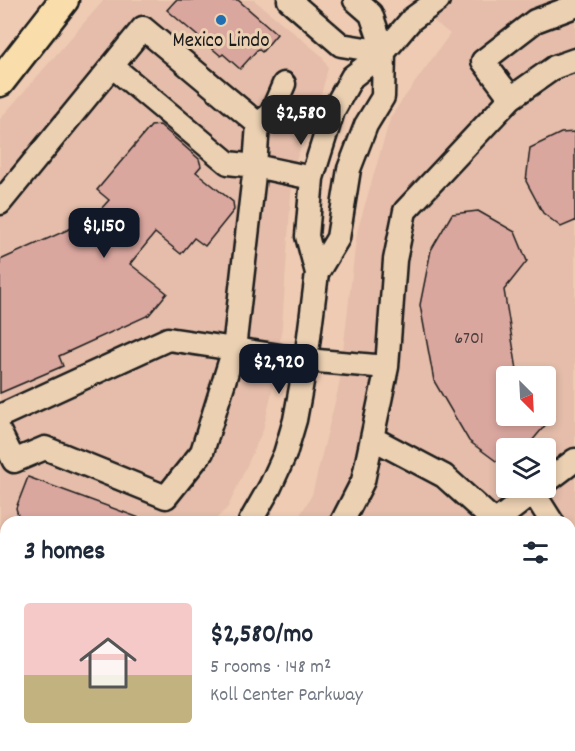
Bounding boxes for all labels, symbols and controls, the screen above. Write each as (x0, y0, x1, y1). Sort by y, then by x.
marker: Mexico Lindo (214, 13, 228, 27)
place label: Mexico Lindo (172, 27, 270, 57)
pin: $2,580 (252, 95, 350, 146)
text: $2,580 (276, 100, 326, 128)
pin: $1,150 (55, 208, 153, 259)
text: $1,150 (83, 213, 125, 241)
house number: 6701 (454, 327, 484, 352)
pin: $2,920 (230, 344, 328, 395)
text: $2,920 (253, 349, 305, 377)
north arrow (496, 366, 556, 426)
map controls (496, 366, 556, 498)
button: layers (496, 438, 556, 498)
text: 3 homes (24, 534, 105, 571)
icon: filters (519, 536, 552, 569)
text: $2,580/mo (210, 617, 313, 654)
icon: home (72, 627, 144, 699)
text: 5 rooms · 148 m² (210, 654, 331, 682)
text: Koll Center Parkway (210, 682, 363, 710)

